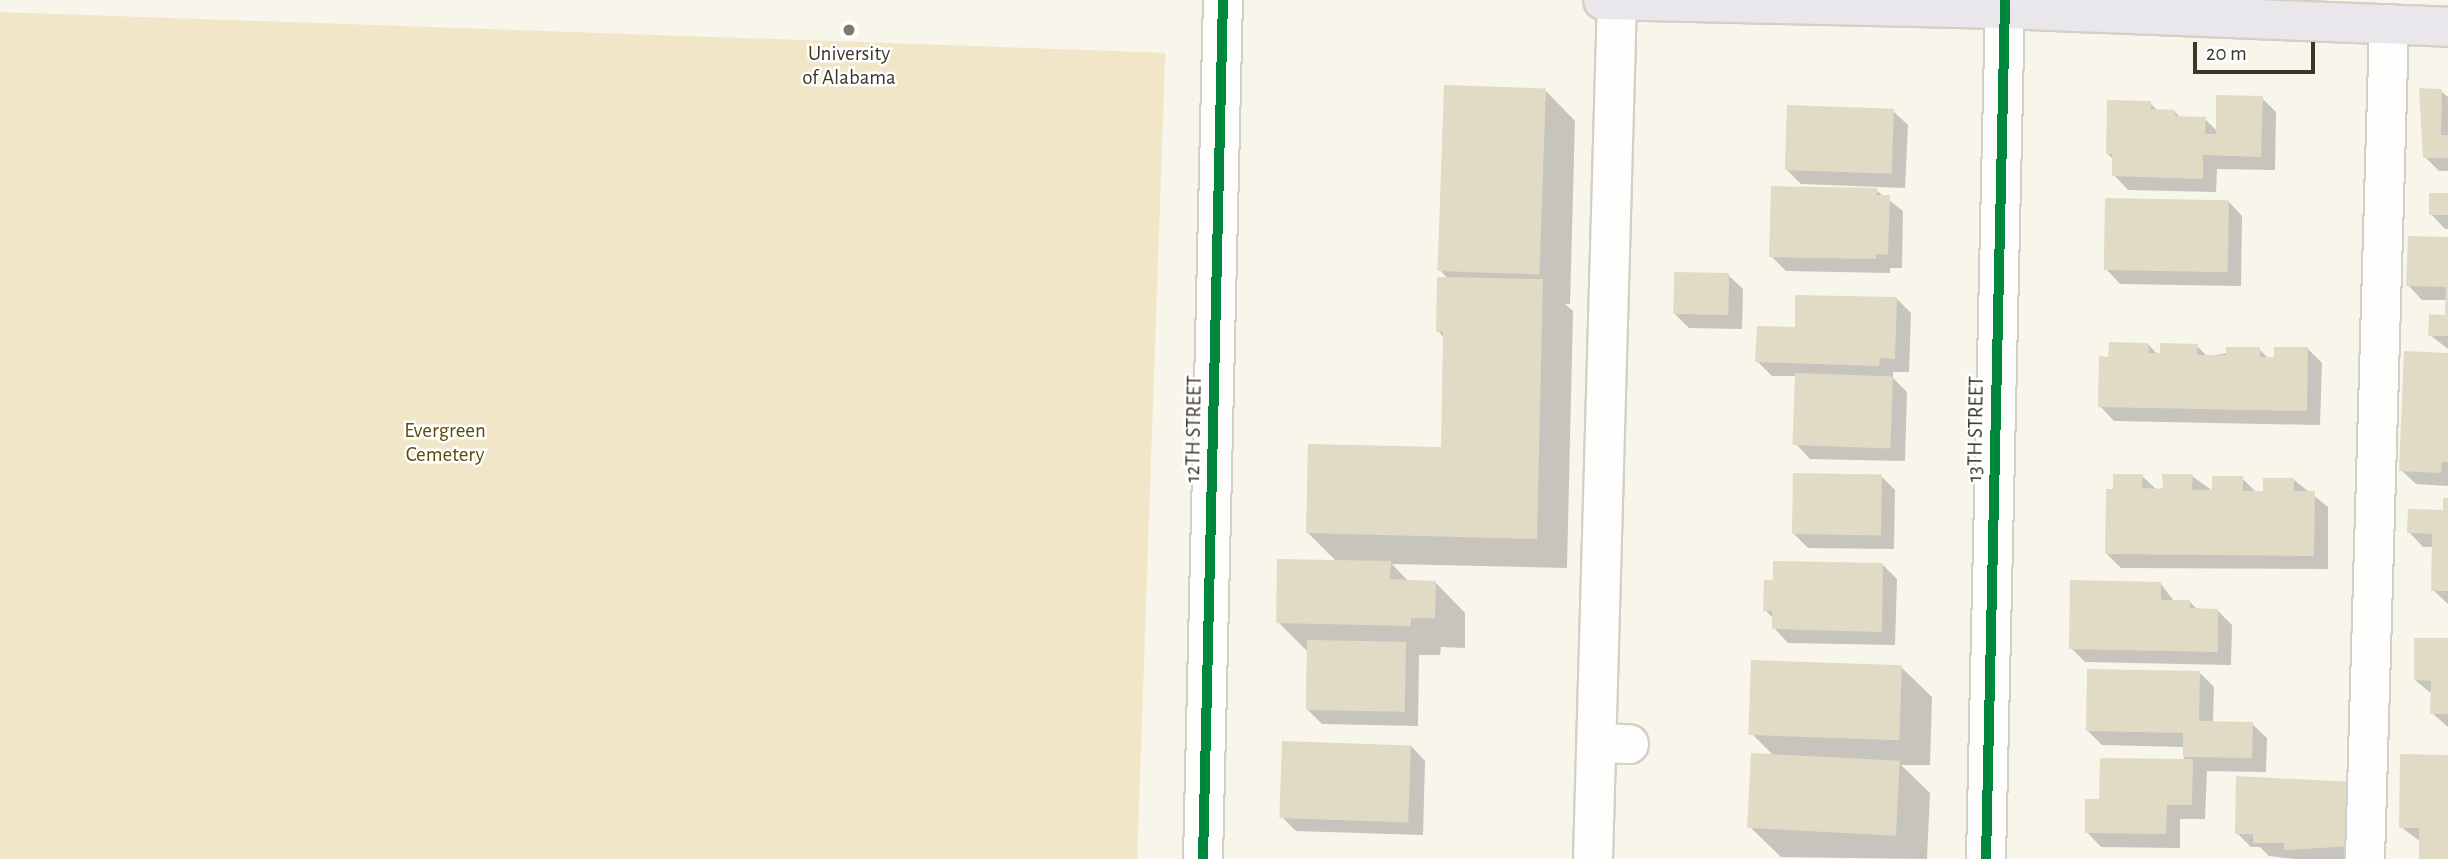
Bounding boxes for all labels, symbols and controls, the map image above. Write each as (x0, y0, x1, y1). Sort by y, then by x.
marker: University of Alabama (841, 22, 857, 38)
scale bar (2196, 28, 2318, 72)
place label: University of Alabama (802, 41, 896, 91)
text: 20 m (2206, 43, 2247, 64)
street label: 12TH STREET (1180, 375, 1208, 483)
street label: 13TH STREET (1962, 376, 1990, 482)
park label: Evergreen Cemetery (404, 418, 486, 468)

